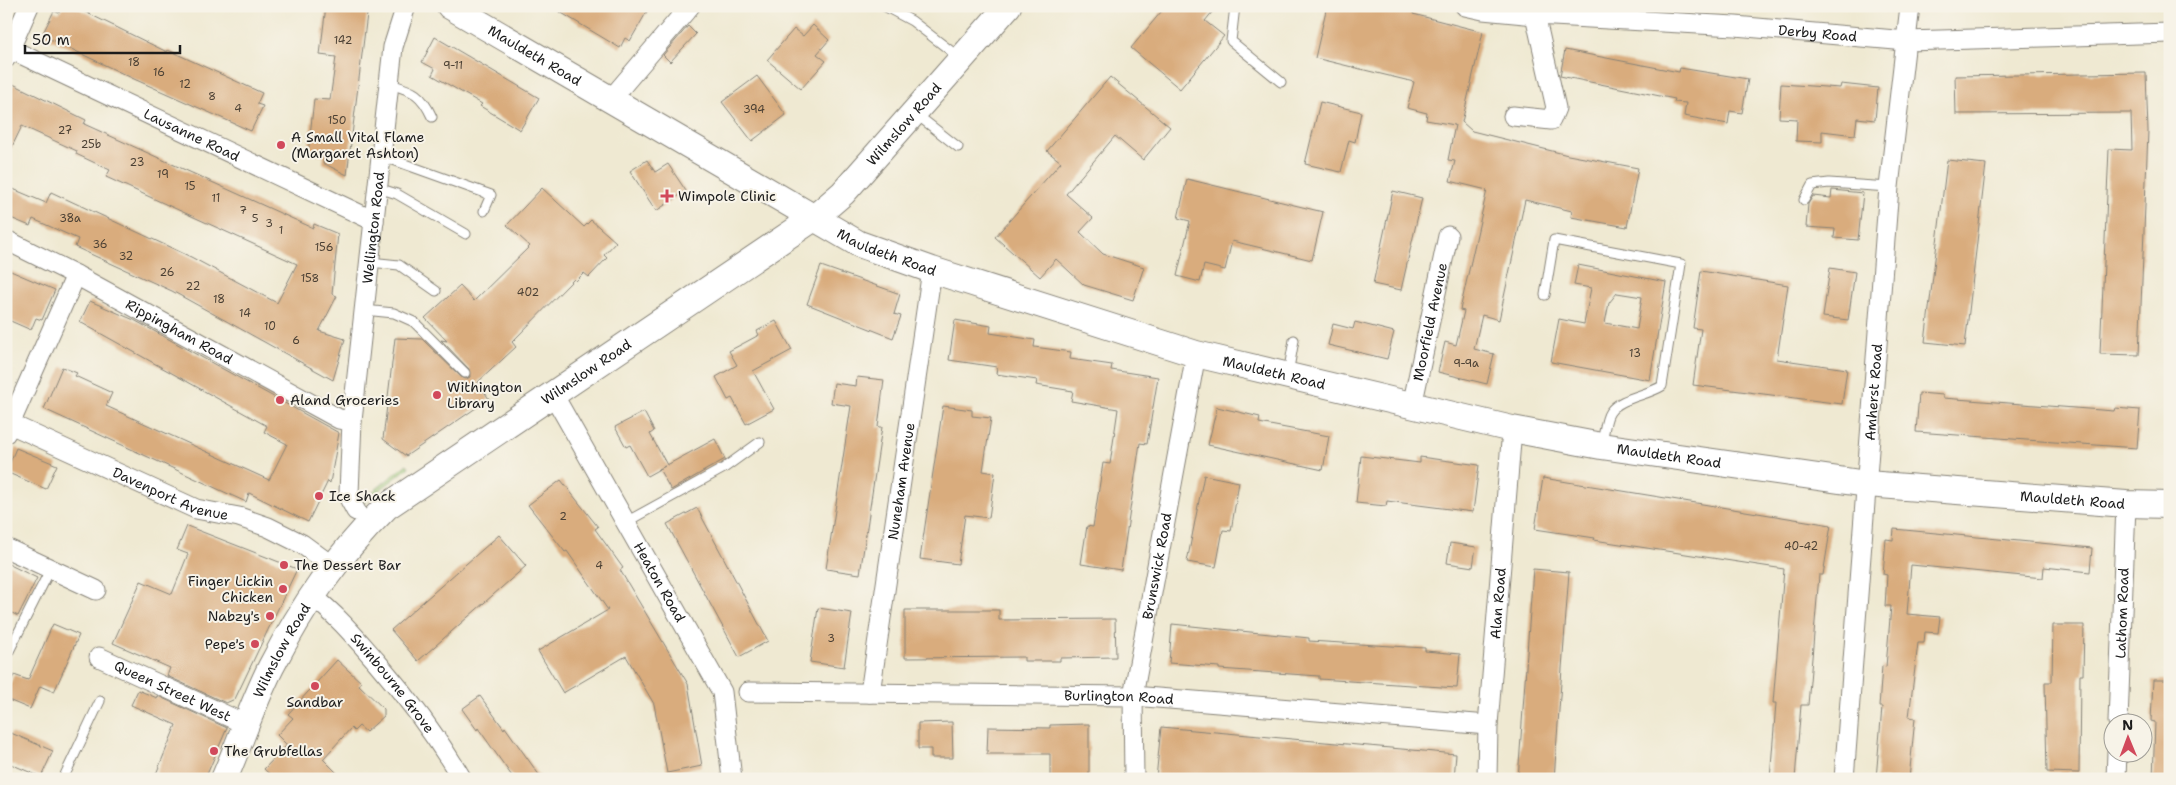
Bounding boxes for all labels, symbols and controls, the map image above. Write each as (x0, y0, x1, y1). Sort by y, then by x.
street label: Mauldeth Road (485, 21, 585, 90)
street label: Derby Road (1777, 21, 1858, 46)
scale bar (25, 22, 180, 54)
text: 50 m (32, 30, 70, 50)
house number: 142 (334, 33, 352, 48)
house number: 18 (128, 55, 140, 70)
house number: 9-11 (443, 58, 463, 73)
house number: 16 (153, 65, 165, 80)
house number: 12 (179, 77, 191, 92)
street label: Wilmslow Road (862, 79, 945, 169)
house number: 8 (208, 89, 216, 104)
house number: 4 (234, 101, 242, 116)
house number: 394 (743, 102, 765, 117)
street label: Lausanne Road (141, 104, 243, 165)
house number: 150 (328, 113, 346, 128)
house number: 27 (58, 123, 73, 138)
place label: A Small Vital Flame (Margaret Ashton) (291, 128, 424, 162)
house number: 25b (81, 137, 101, 152)
marker: A Small Vital Flame (Margaret Ashton) (275, 139, 287, 151)
house number: 23 (130, 155, 144, 170)
house number: 19 (157, 167, 169, 182)
street label: Wellington Road (358, 171, 388, 285)
house number: 15 (184, 179, 196, 194)
place label: Wimpole Clinic (678, 187, 776, 205)
marker: Wimpole Clinic (660, 189, 674, 203)
house number: 11 (212, 191, 220, 206)
house number: 7 (239, 203, 247, 218)
house number: 38a (59, 211, 81, 226)
house number: 5 (252, 211, 259, 226)
house number: 3 (265, 216, 273, 231)
house number: 1 (279, 223, 283, 238)
street label: Mauldeth Road (834, 224, 939, 280)
house number: 36 (92, 237, 108, 252)
house number: 156 (315, 240, 333, 255)
house number: 32 (119, 249, 133, 264)
street label: Moorfield Avenue (1409, 261, 1451, 383)
house number: 26 (160, 265, 174, 280)
house number: 158 (301, 271, 319, 286)
house number: 22 (186, 279, 200, 294)
house number: 402 (517, 285, 539, 300)
house number: 18 (213, 292, 225, 307)
street label: Rippingham Road (123, 295, 236, 368)
house number: 14 (239, 306, 251, 321)
house number: 10 (264, 319, 276, 334)
house number: 6 (292, 333, 300, 348)
street label: Wilmslow Road (538, 335, 635, 409)
street label: Amherst Road (1861, 343, 1886, 441)
house number: 13 (1629, 346, 1641, 361)
street label: Mauldeth Road (1221, 352, 1328, 393)
house number: 9-9a (1453, 356, 1479, 371)
place label: Withington Library (447, 378, 522, 412)
marker: Withington Library (431, 389, 443, 401)
place label: Aland Groceries (290, 391, 399, 409)
marker: Aland Groceries (274, 394, 286, 406)
street label: Nuneham Avenue (884, 421, 919, 541)
street label: Mauldeth Road (1616, 439, 1723, 472)
street label: Davenport Avenue (110, 463, 230, 524)
place label: Ice Shack (329, 487, 396, 505)
street label: Mauldeth Road (2019, 487, 2126, 513)
marker: Ice Shack (313, 490, 325, 502)
house number: 2 (559, 509, 567, 524)
street label: Brunswick Road (1138, 511, 1176, 621)
street label: Heaton Road (630, 539, 690, 625)
house number: 40-42 (1784, 539, 1818, 554)
place label: The Dessert Bar (294, 556, 402, 574)
house number: 4 (595, 558, 603, 573)
marker: The Dessert Bar (278, 559, 290, 571)
street label: Alan Road (1486, 567, 1510, 640)
street label: Lathom Road (2111, 567, 2133, 659)
place label: Finger Lickin Chicken (188, 572, 273, 606)
marker: Finger Lickin Chicken (277, 583, 289, 595)
street label: Wilmslow Road (249, 600, 314, 700)
place label: Nabzy's (208, 607, 260, 625)
marker: Nabzy's (264, 610, 276, 622)
street label: Swinbourne Grove (347, 629, 439, 737)
house number: 3 (827, 631, 835, 646)
place label: Pepe's (205, 635, 245, 653)
marker: Pepe's (249, 638, 261, 650)
street label: Queen Street West (111, 656, 234, 725)
marker: Sandbar (309, 680, 321, 692)
street label: Burlington Road (1064, 686, 1175, 708)
place label: Sandbar (287, 693, 344, 711)
north arrow (2104, 712, 2154, 762)
text: N (2122, 716, 2133, 734)
place label: The Grubfellas (224, 742, 323, 760)
marker: The Grubfellas (208, 745, 220, 757)

